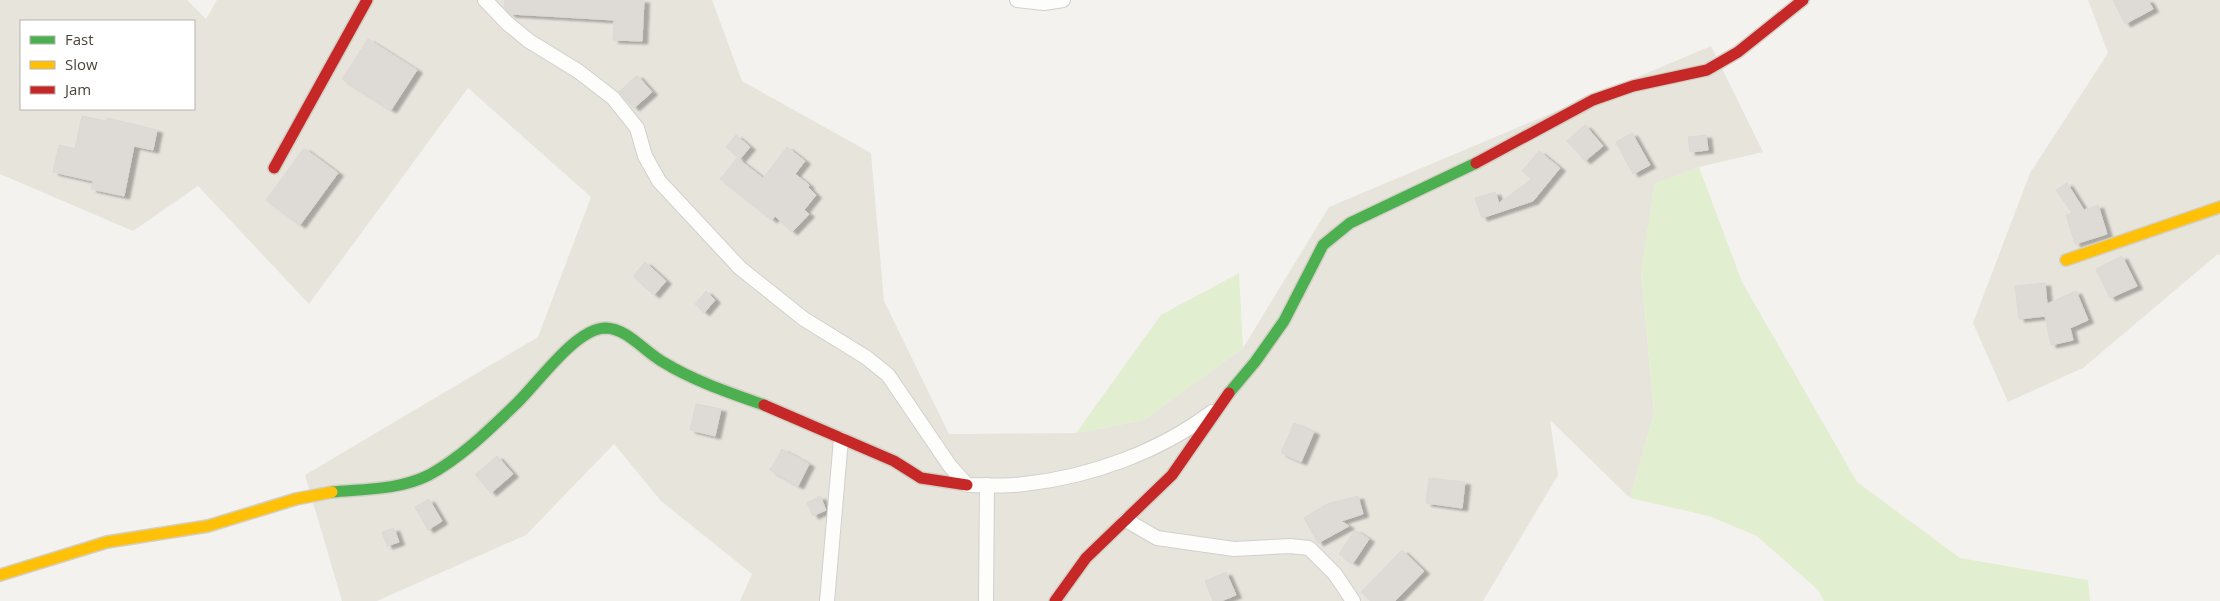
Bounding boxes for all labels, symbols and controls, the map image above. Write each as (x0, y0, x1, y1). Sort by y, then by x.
legend (20, 20, 195, 110)
text: Fast (65, 29, 94, 49)
text: Slow (65, 54, 98, 74)
text: Jam (63, 79, 91, 99)

